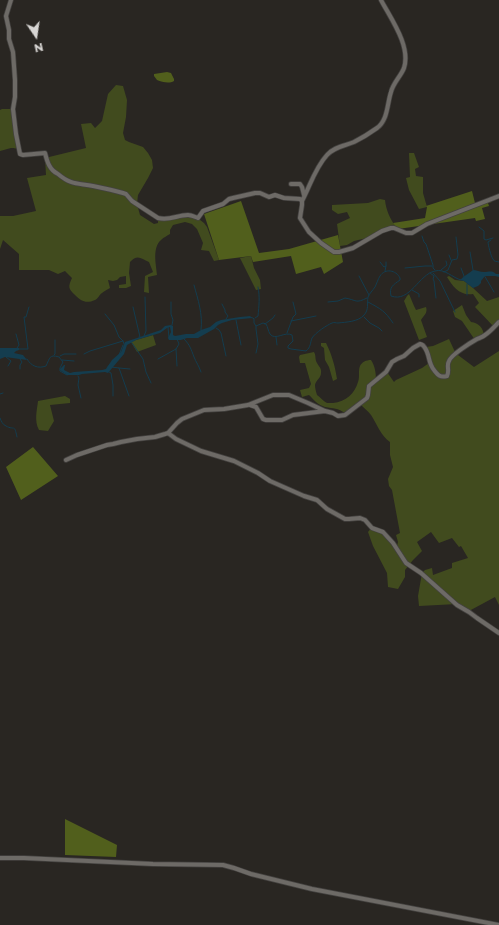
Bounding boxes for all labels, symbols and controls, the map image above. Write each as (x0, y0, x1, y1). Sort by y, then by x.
north arrow (16, 16, 56, 56)
text: N (33, 40, 45, 56)

